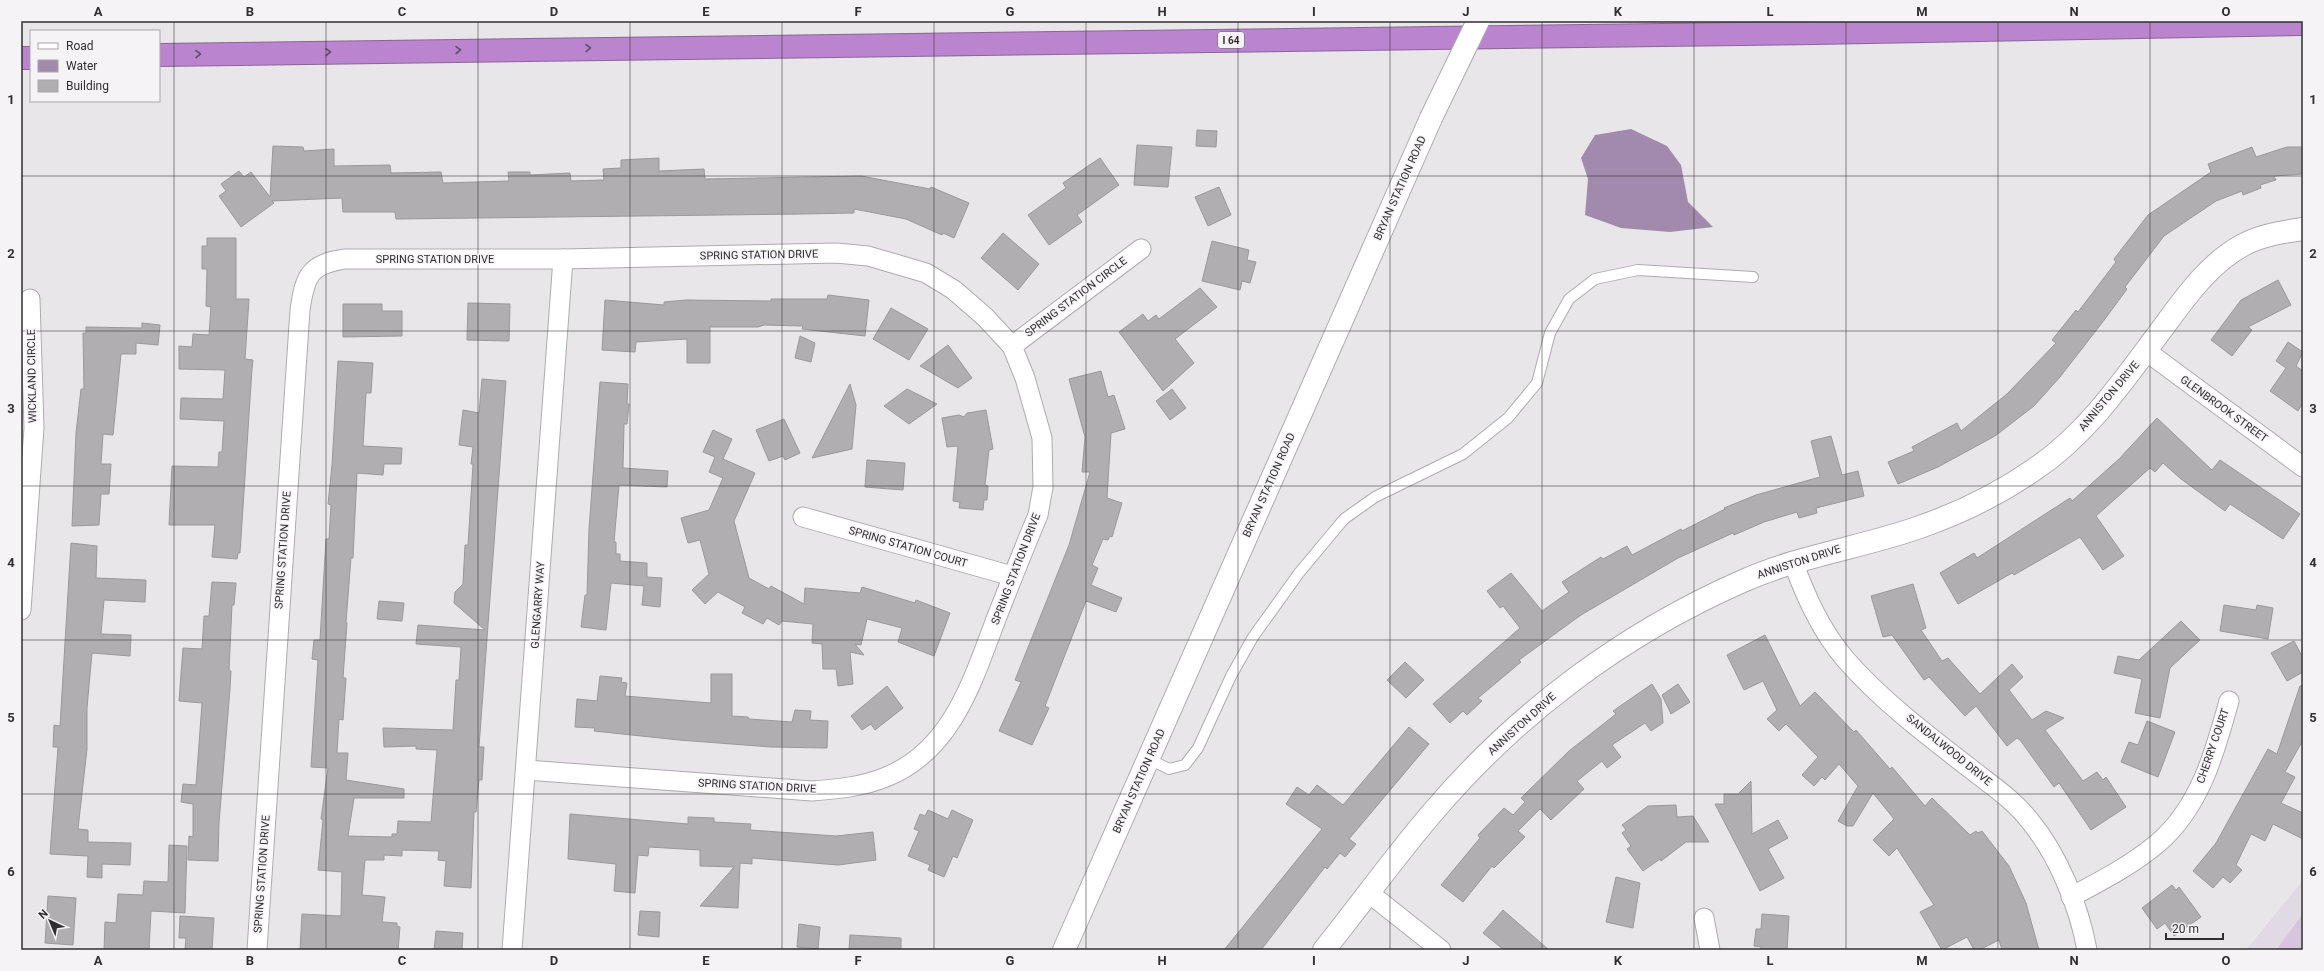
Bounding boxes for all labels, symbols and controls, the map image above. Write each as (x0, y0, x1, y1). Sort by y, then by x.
text: A (94, 4, 103, 19)
text: B (246, 4, 254, 19)
text: C (398, 4, 407, 19)
text: D (550, 4, 558, 19)
text: E (702, 4, 710, 19)
text: F (854, 4, 862, 19)
text: G (1006, 4, 1015, 19)
text: H (1157, 4, 1167, 19)
text: I (1312, 4, 1316, 19)
text: J (1462, 4, 1470, 19)
text: K (1614, 4, 1623, 19)
text: L (1766, 4, 1774, 19)
text: M (1916, 4, 1928, 19)
text: N (2069, 4, 2079, 19)
text: O (2222, 4, 2231, 19)
legend (30, 30, 160, 102)
road number: I 64 (1218, 32, 1244, 48)
text: Road (66, 39, 94, 53)
one-way arrow (585, 44, 591, 52)
one-way arrow (455, 46, 461, 54)
one-way arrow (325, 48, 331, 56)
one-way arrow (195, 50, 201, 58)
text: Water (66, 59, 97, 73)
text: Building (66, 79, 109, 93)
text: 1 (7, 92, 15, 107)
text: 1 (2309, 92, 2317, 107)
street label: BRYAN STATION ROAD (1371, 134, 1429, 242)
text: 2 (7, 246, 15, 261)
text: 2 (2309, 246, 2317, 261)
street label: SPRING STATION DRIVE (700, 247, 818, 263)
street label: SPRING STATION DRIVE (376, 253, 494, 266)
street label: SPRING STATION CIRCLE (1022, 254, 1130, 340)
street label: WICKLAND CIRCLE (25, 329, 39, 423)
street label: ANNISTON DRIVE (2076, 358, 2142, 434)
street label: GLENBROOK STREET (2178, 373, 2271, 445)
text: 3 (7, 401, 15, 416)
text: 3 (2309, 401, 2317, 416)
street label: BRYAN STATION ROAD (1240, 431, 1298, 539)
street label: SPRING STATION DRIVE (272, 490, 294, 610)
street label: SPRING STATION DRIVE (989, 511, 1043, 627)
street label: SPRING STATION COURT (847, 524, 969, 570)
street label: ANNISTON DRIVE (1756, 542, 1842, 582)
text: 4 (7, 555, 15, 570)
text: 4 (2309, 555, 2317, 570)
street label: GLENGARRY WAY (528, 560, 548, 649)
street label: ANNISTON DRIVE (1485, 690, 1559, 758)
street label: CHERRY COURT (2194, 706, 2232, 785)
text: 5 (7, 710, 15, 725)
text: 5 (2309, 710, 2317, 725)
street label: SANDALWOOD DRIVE (1904, 712, 1994, 788)
street label: BRYAN STATION ROAD (1110, 727, 1168, 835)
street label: SPRING STATION DRIVE (698, 776, 816, 796)
street label: SPRING STATION DRIVE (251, 814, 273, 934)
text: 6 (7, 864, 15, 879)
text: 6 (2309, 864, 2317, 879)
north arrow (30, 901, 70, 941)
text: N (36, 907, 51, 922)
scale bar (2166, 915, 2223, 941)
text: 20 m (2172, 922, 2199, 936)
text: A (94, 953, 103, 968)
text: B (246, 953, 254, 968)
text: C (398, 953, 407, 968)
text: D (550, 953, 558, 968)
text: E (702, 953, 710, 968)
text: F (854, 953, 862, 968)
text: G (1006, 953, 1015, 968)
text: H (1157, 953, 1167, 968)
text: I (1312, 953, 1316, 968)
text: J (1462, 953, 1470, 968)
text: K (1614, 953, 1623, 968)
text: L (1766, 953, 1774, 968)
text: M (1916, 953, 1928, 968)
text: N (2069, 953, 2079, 968)
text: O (2222, 953, 2231, 968)

